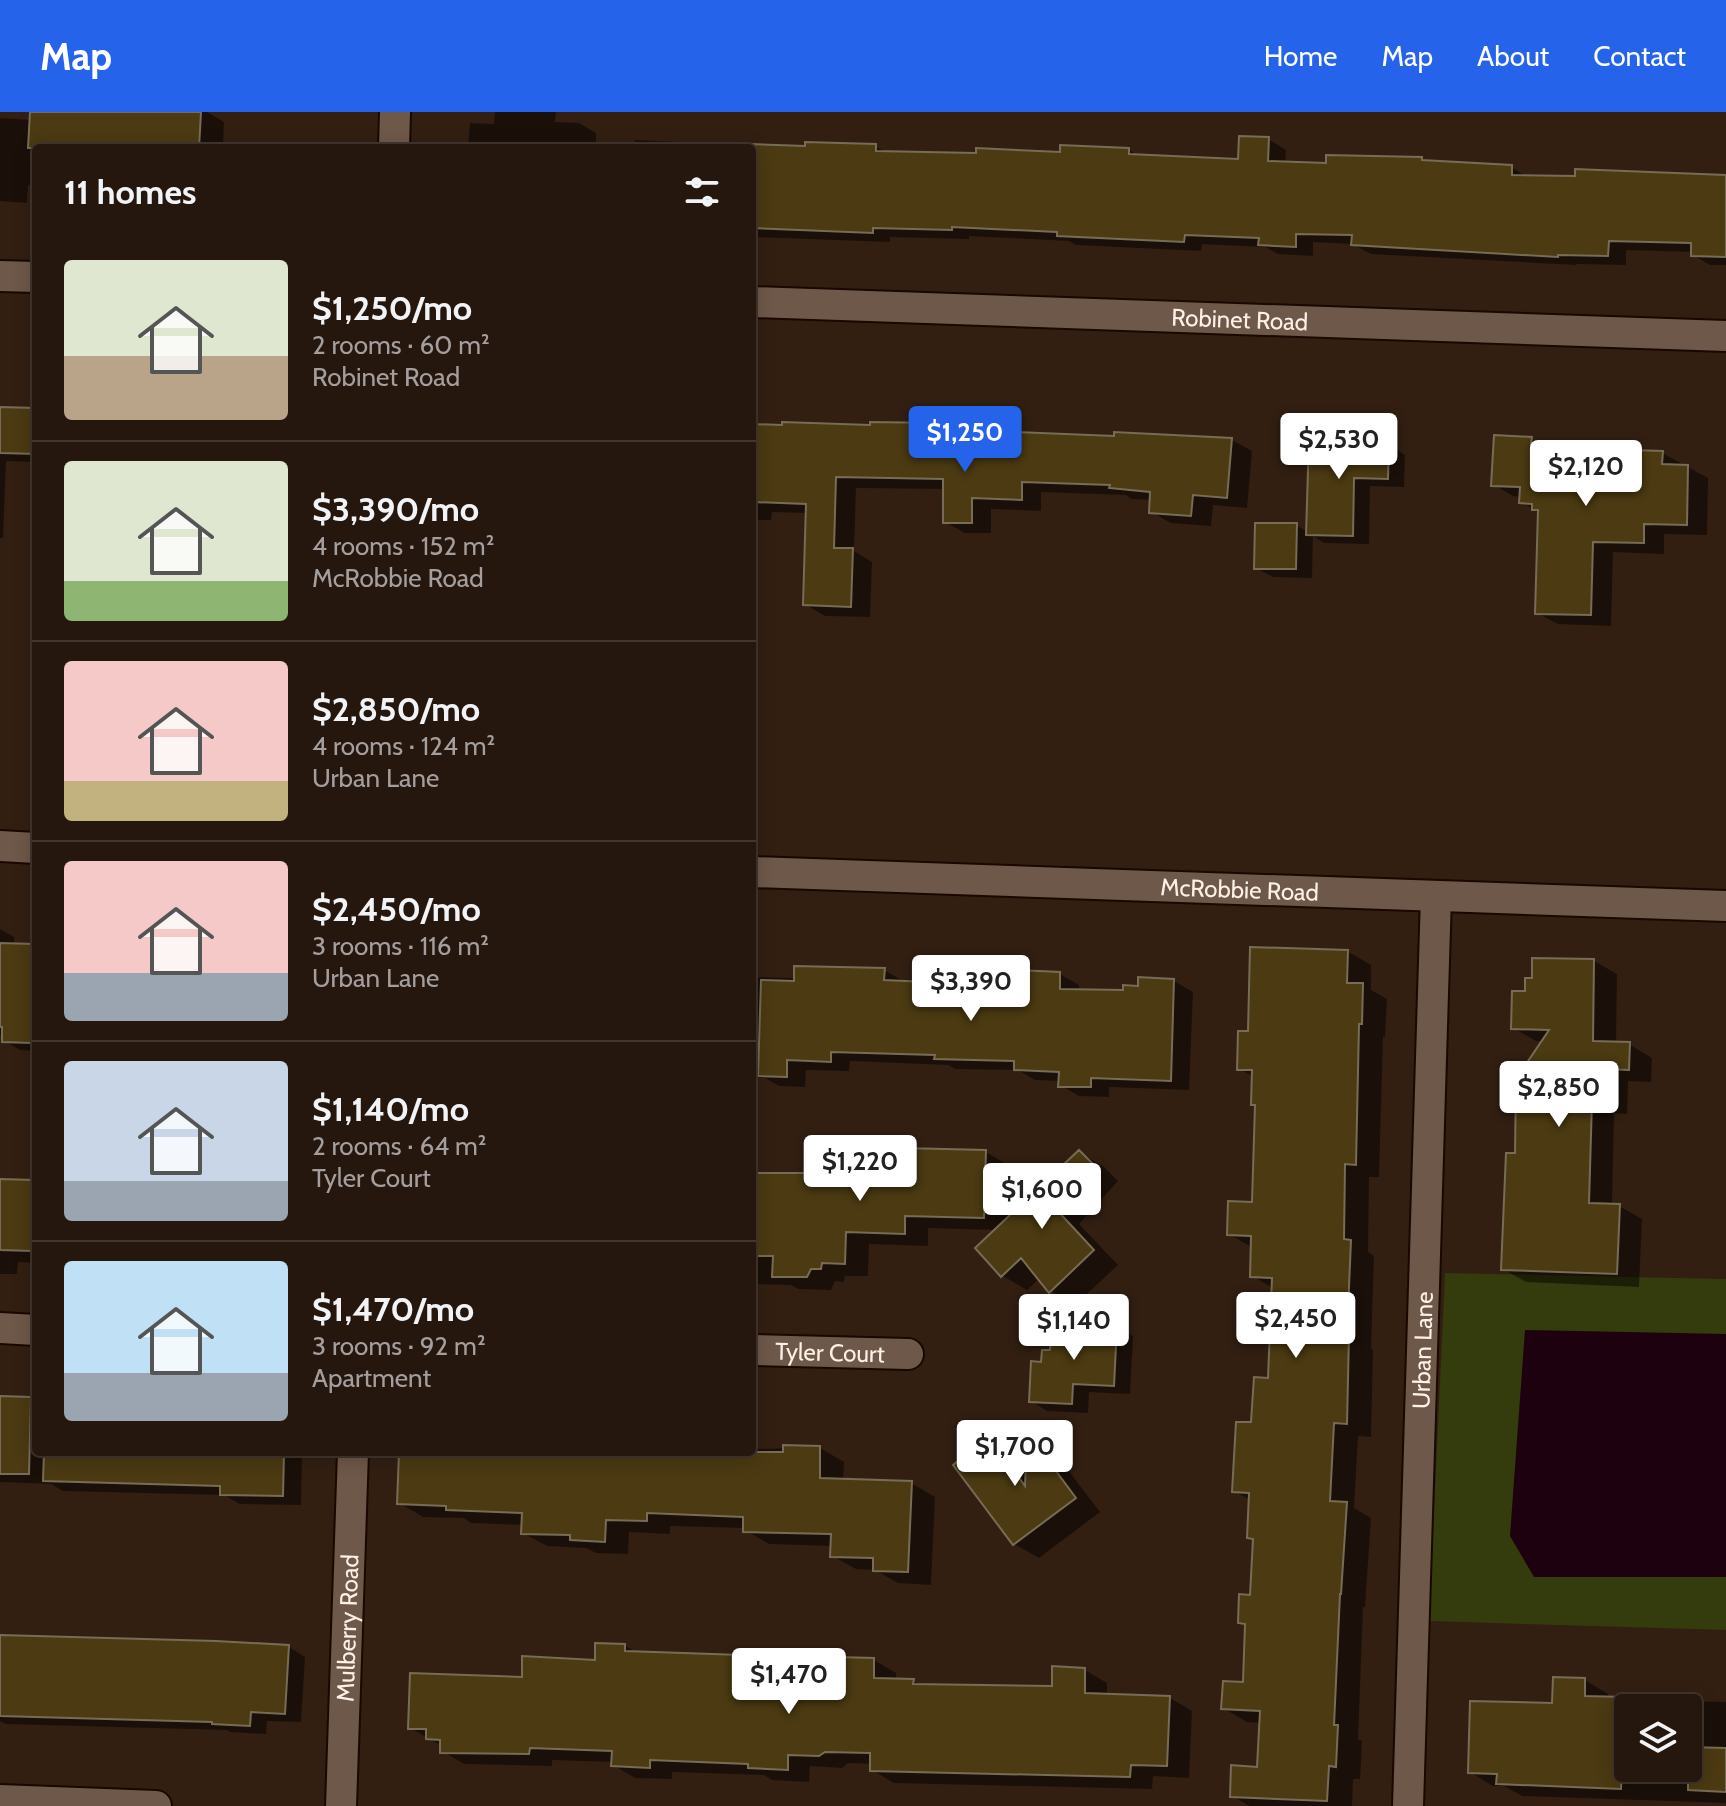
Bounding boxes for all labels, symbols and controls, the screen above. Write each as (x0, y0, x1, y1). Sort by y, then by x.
text: Map (40, 33, 112, 80)
text: Home (1264, 39, 1337, 73)
text: Map (1381, 39, 1433, 73)
text: About (1477, 39, 1549, 73)
text: Contact (1593, 39, 1686, 73)
icon: filters (680, 170, 724, 214)
text: 11 homes (64, 171, 196, 213)
text: $1,250/mo (312, 287, 472, 329)
icon: home (128, 292, 224, 388)
street label: Robinet Road (1171, 302, 1309, 336)
text: 2 rooms · 60 m² (312, 329, 490, 361)
text: Robinet Road (312, 361, 460, 393)
pin: $1,250 (900, 406, 1030, 474)
pin: $2,530 (1274, 413, 1404, 481)
text: $1,250 (927, 416, 1003, 448)
text: $2,530 (1298, 423, 1380, 455)
pin: $2,120 (1521, 440, 1651, 508)
text: $2,120 (1548, 450, 1624, 482)
text: $3,390/mo (312, 488, 479, 530)
icon: home (128, 493, 224, 589)
text: 4 rooms · 152 m² (312, 530, 494, 562)
text: McRobbie Road (312, 562, 484, 594)
text: $2,850/mo (312, 688, 480, 730)
icon: home (128, 693, 224, 789)
text: 4 rooms · 124 m² (312, 730, 495, 762)
text: Urban Lane (312, 762, 439, 794)
street label: McRobbie Road (1160, 872, 1319, 906)
text: $2,450/mo (312, 888, 481, 930)
icon: home (128, 893, 224, 989)
text: 3 rooms · 116 m² (312, 930, 489, 962)
pin: $3,390 (906, 955, 1036, 1023)
text: Urban Lane (312, 962, 439, 994)
text: $3,390 (930, 965, 1012, 997)
pin: $2,850 (1494, 1061, 1624, 1129)
text: $2,850 (1518, 1071, 1600, 1103)
text: $1,140/mo (312, 1088, 469, 1130)
icon: home (128, 1093, 224, 1189)
text: 2 rooms · 64 m² (312, 1130, 487, 1162)
pin: $1,220 (795, 1135, 925, 1203)
text: $1,220 (822, 1145, 898, 1177)
text: Tyler Court (312, 1162, 431, 1194)
pin: $1,600 (977, 1163, 1107, 1231)
text: $1,600 (1001, 1173, 1083, 1205)
text: $1,470/mo (312, 1288, 474, 1330)
street label: Urban Lane (1406, 1291, 1438, 1409)
pin: $2,450 (1231, 1292, 1361, 1360)
icon: home (128, 1293, 224, 1389)
pin: $1,140 (1009, 1294, 1139, 1362)
text: $2,450 (1254, 1302, 1338, 1334)
text: $1,140 (1037, 1304, 1111, 1336)
text: 3 rooms · 92 m² (312, 1330, 486, 1362)
street label: Tyler Court (775, 1336, 885, 1368)
text: Apartment (312, 1362, 431, 1394)
pin: $1,700 (950, 1420, 1080, 1488)
text: $1,700 (975, 1430, 1055, 1462)
street label: Mulberry Road (330, 1554, 364, 1702)
pin: $1,470 (724, 1648, 854, 1716)
text: $1,470 (750, 1658, 828, 1690)
map controls (1614, 1694, 1702, 1782)
button: layers (1614, 1694, 1702, 1782)

